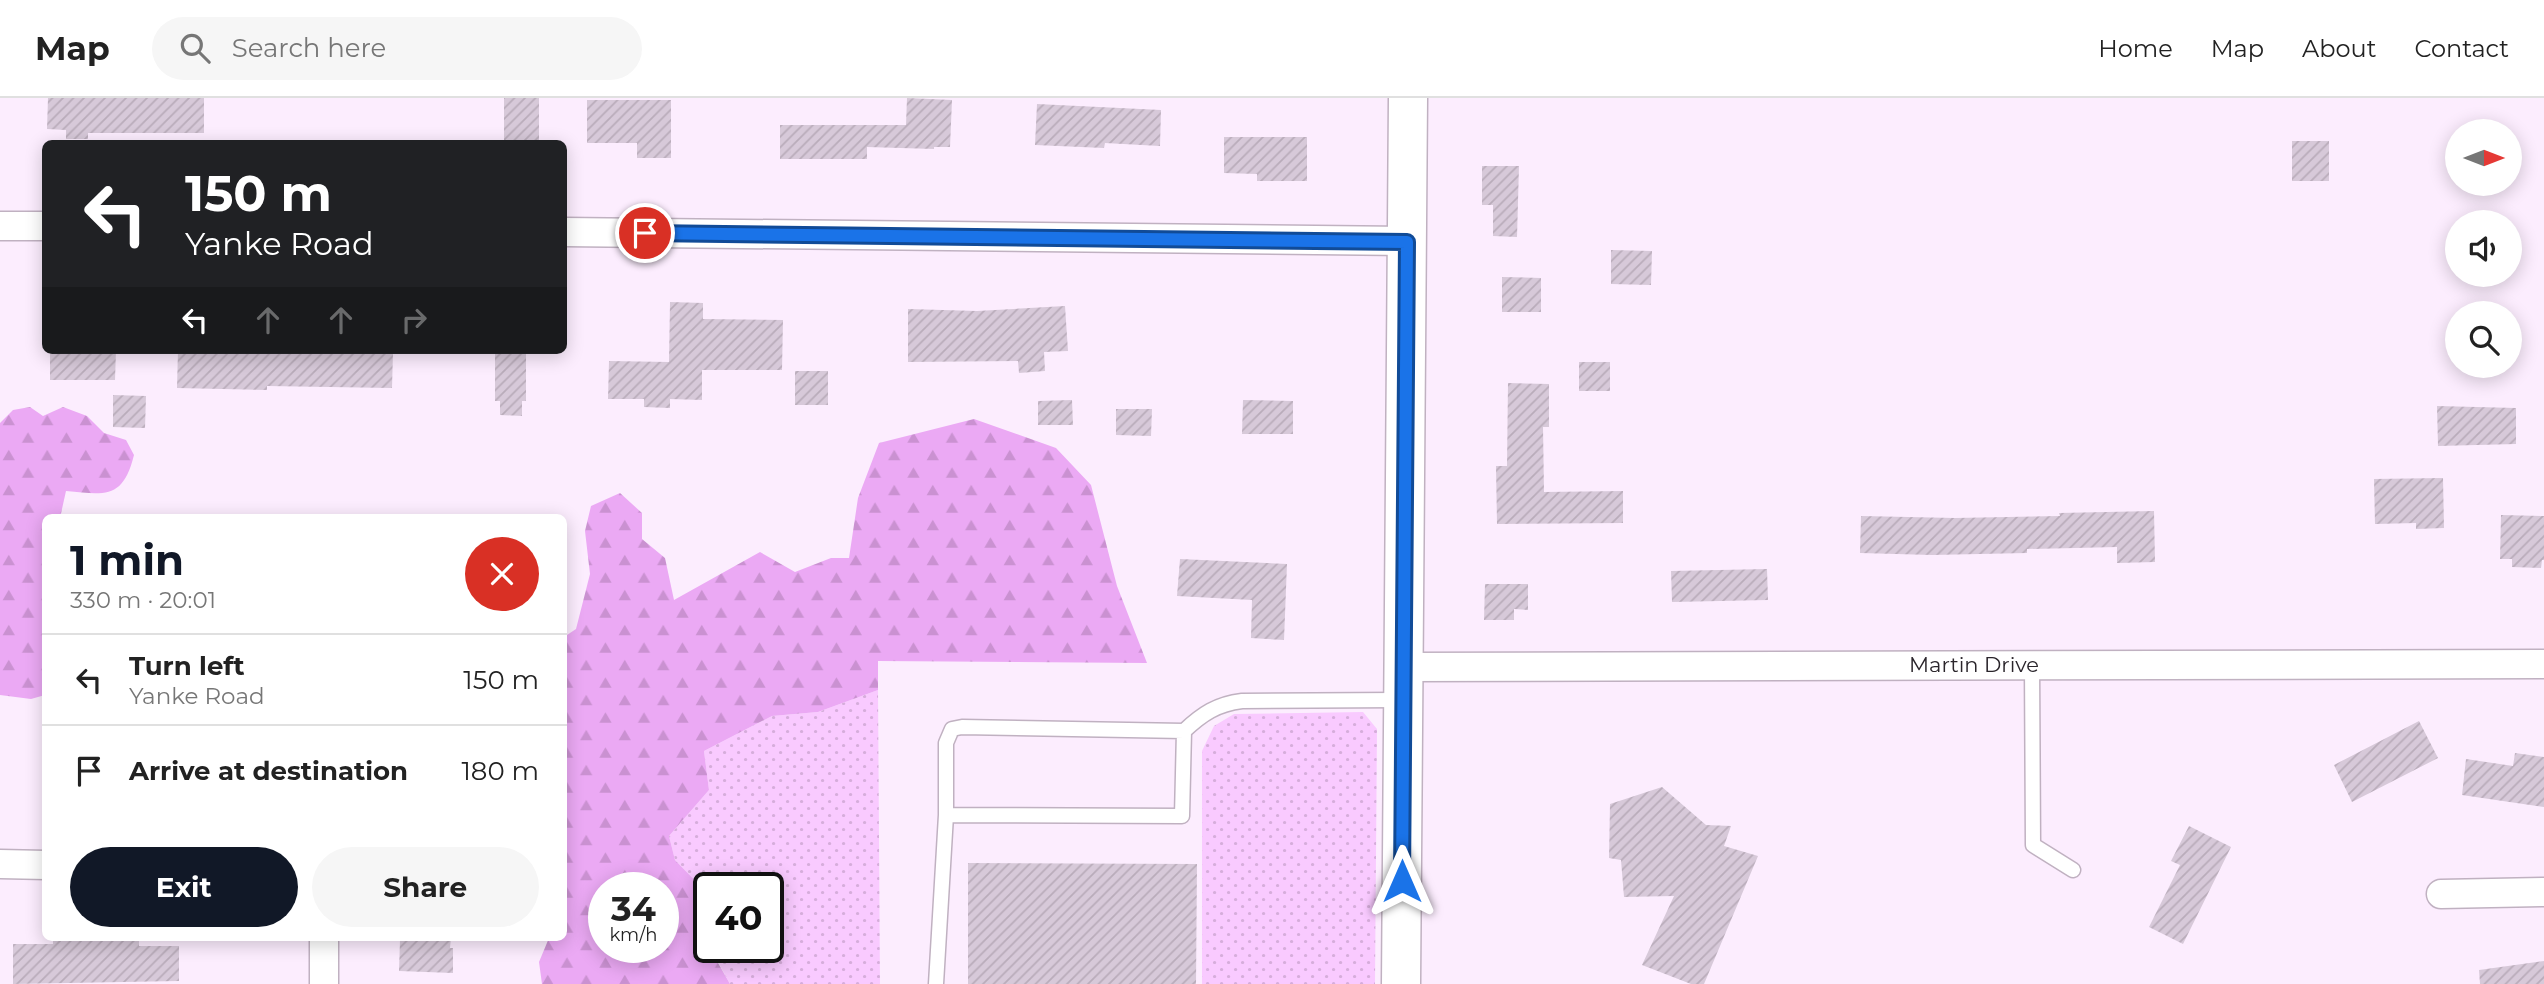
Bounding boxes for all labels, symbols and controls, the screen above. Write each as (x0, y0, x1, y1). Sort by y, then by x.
search box (152, 17, 642, 80)
text: Map (35, 28, 110, 68)
icon: search (176, 29, 214, 67)
text: Search here (232, 32, 386, 64)
text: Home (2098, 34, 2173, 63)
text: Map (2211, 34, 2264, 63)
text: About (2302, 34, 2376, 63)
text: Contact (2414, 34, 2509, 63)
north arrow (2445, 119, 2522, 196)
map controls (2445, 119, 2522, 378)
text: 150 m (185, 164, 332, 223)
icon: left (70, 168, 161, 259)
pin (615, 203, 675, 263)
button: sound (2445, 210, 2522, 287)
icon: arrive (626, 214, 664, 252)
text: Yanke Road (185, 224, 374, 263)
icon: left (176, 301, 214, 339)
icon: ahead (249, 301, 287, 339)
icon: ahead (322, 301, 360, 339)
icon: right (395, 301, 433, 339)
button: search (2445, 301, 2522, 378)
text: 1 min (70, 534, 184, 586)
button: close (465, 537, 539, 611)
text: 330 m · 20:01 (70, 586, 216, 614)
text: Turn left (129, 650, 245, 682)
street label: Martin Drive (1909, 652, 2039, 677)
icon: left (70, 661, 108, 699)
text: 150 m (463, 664, 539, 696)
text: Yanke Road (129, 682, 265, 710)
icon: arrive (70, 752, 108, 790)
text: Arrive at destination (129, 755, 408, 787)
text: 180 m (461, 755, 539, 787)
position arrow (1365, 844, 1439, 918)
button: Exit (70, 847, 298, 927)
button: Share (312, 847, 539, 927)
speed limit sign: 40 (693, 872, 784, 963)
text: 34 (611, 887, 656, 930)
text: km/h (609, 924, 658, 946)

